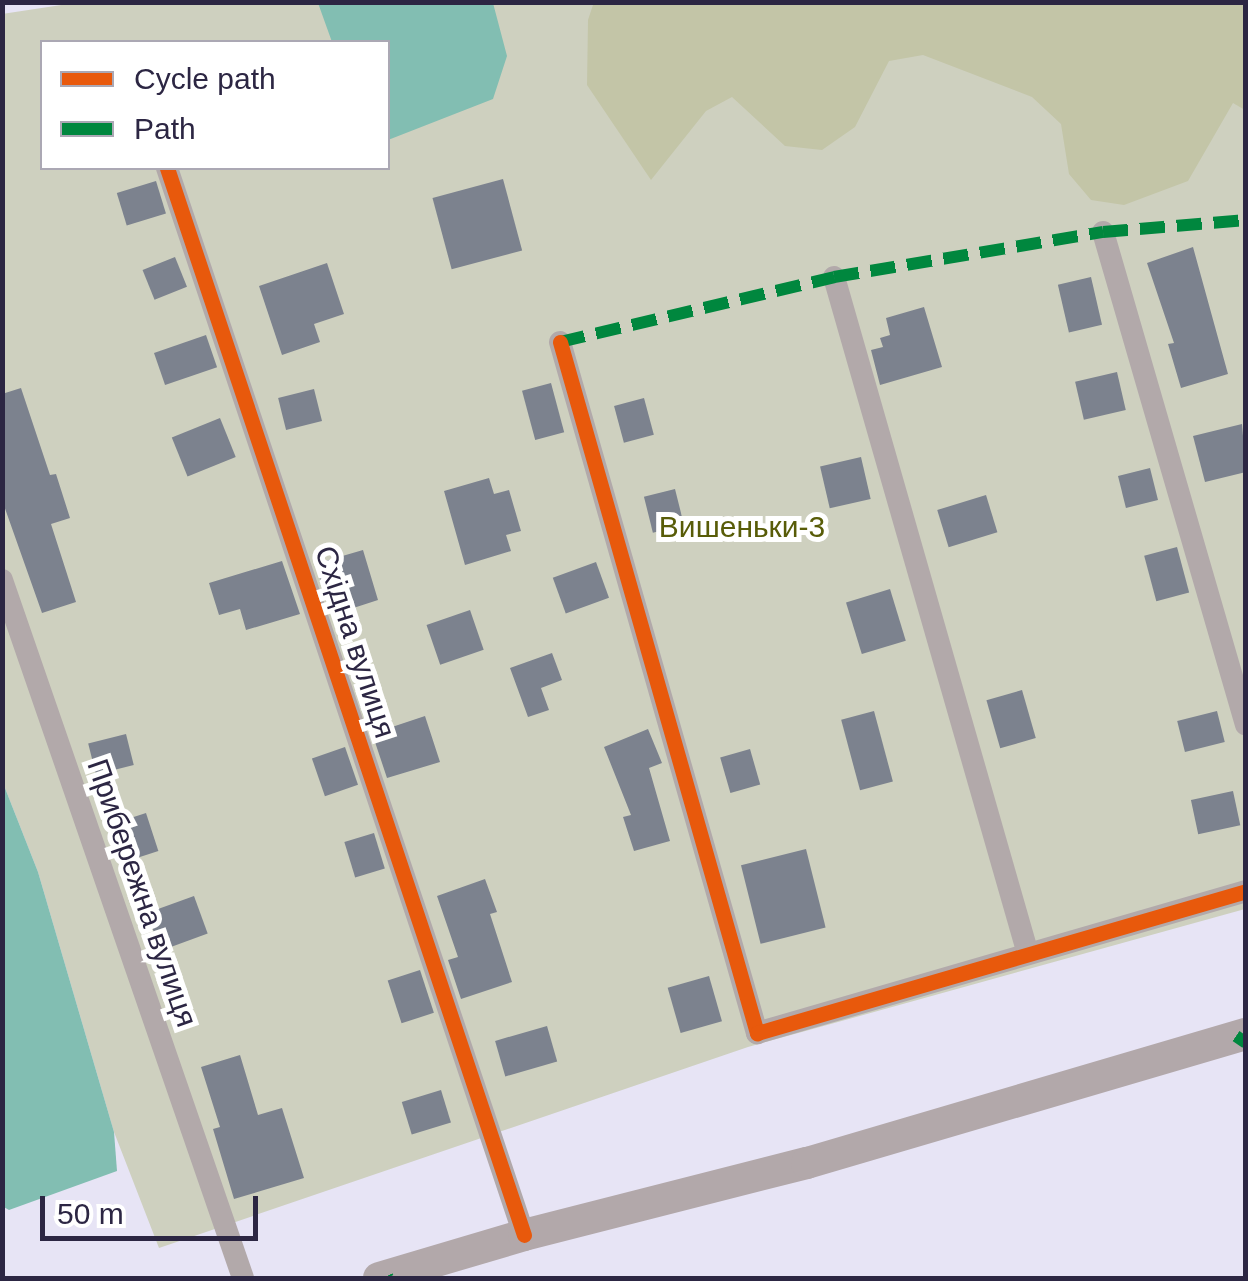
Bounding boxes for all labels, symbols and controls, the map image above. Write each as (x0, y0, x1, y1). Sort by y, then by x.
legend (40, 40, 390, 170)
text: Cycle path (134, 62, 276, 95)
text: Path (134, 112, 196, 145)
park label: Вишеньки-3 (659, 509, 825, 545)
street label: Східна вулиця (307, 541, 403, 743)
street label: Прибережна вулиця (79, 755, 205, 1031)
scale bar (45, 1176, 262, 1238)
text: 50 m (57, 1197, 124, 1230)

